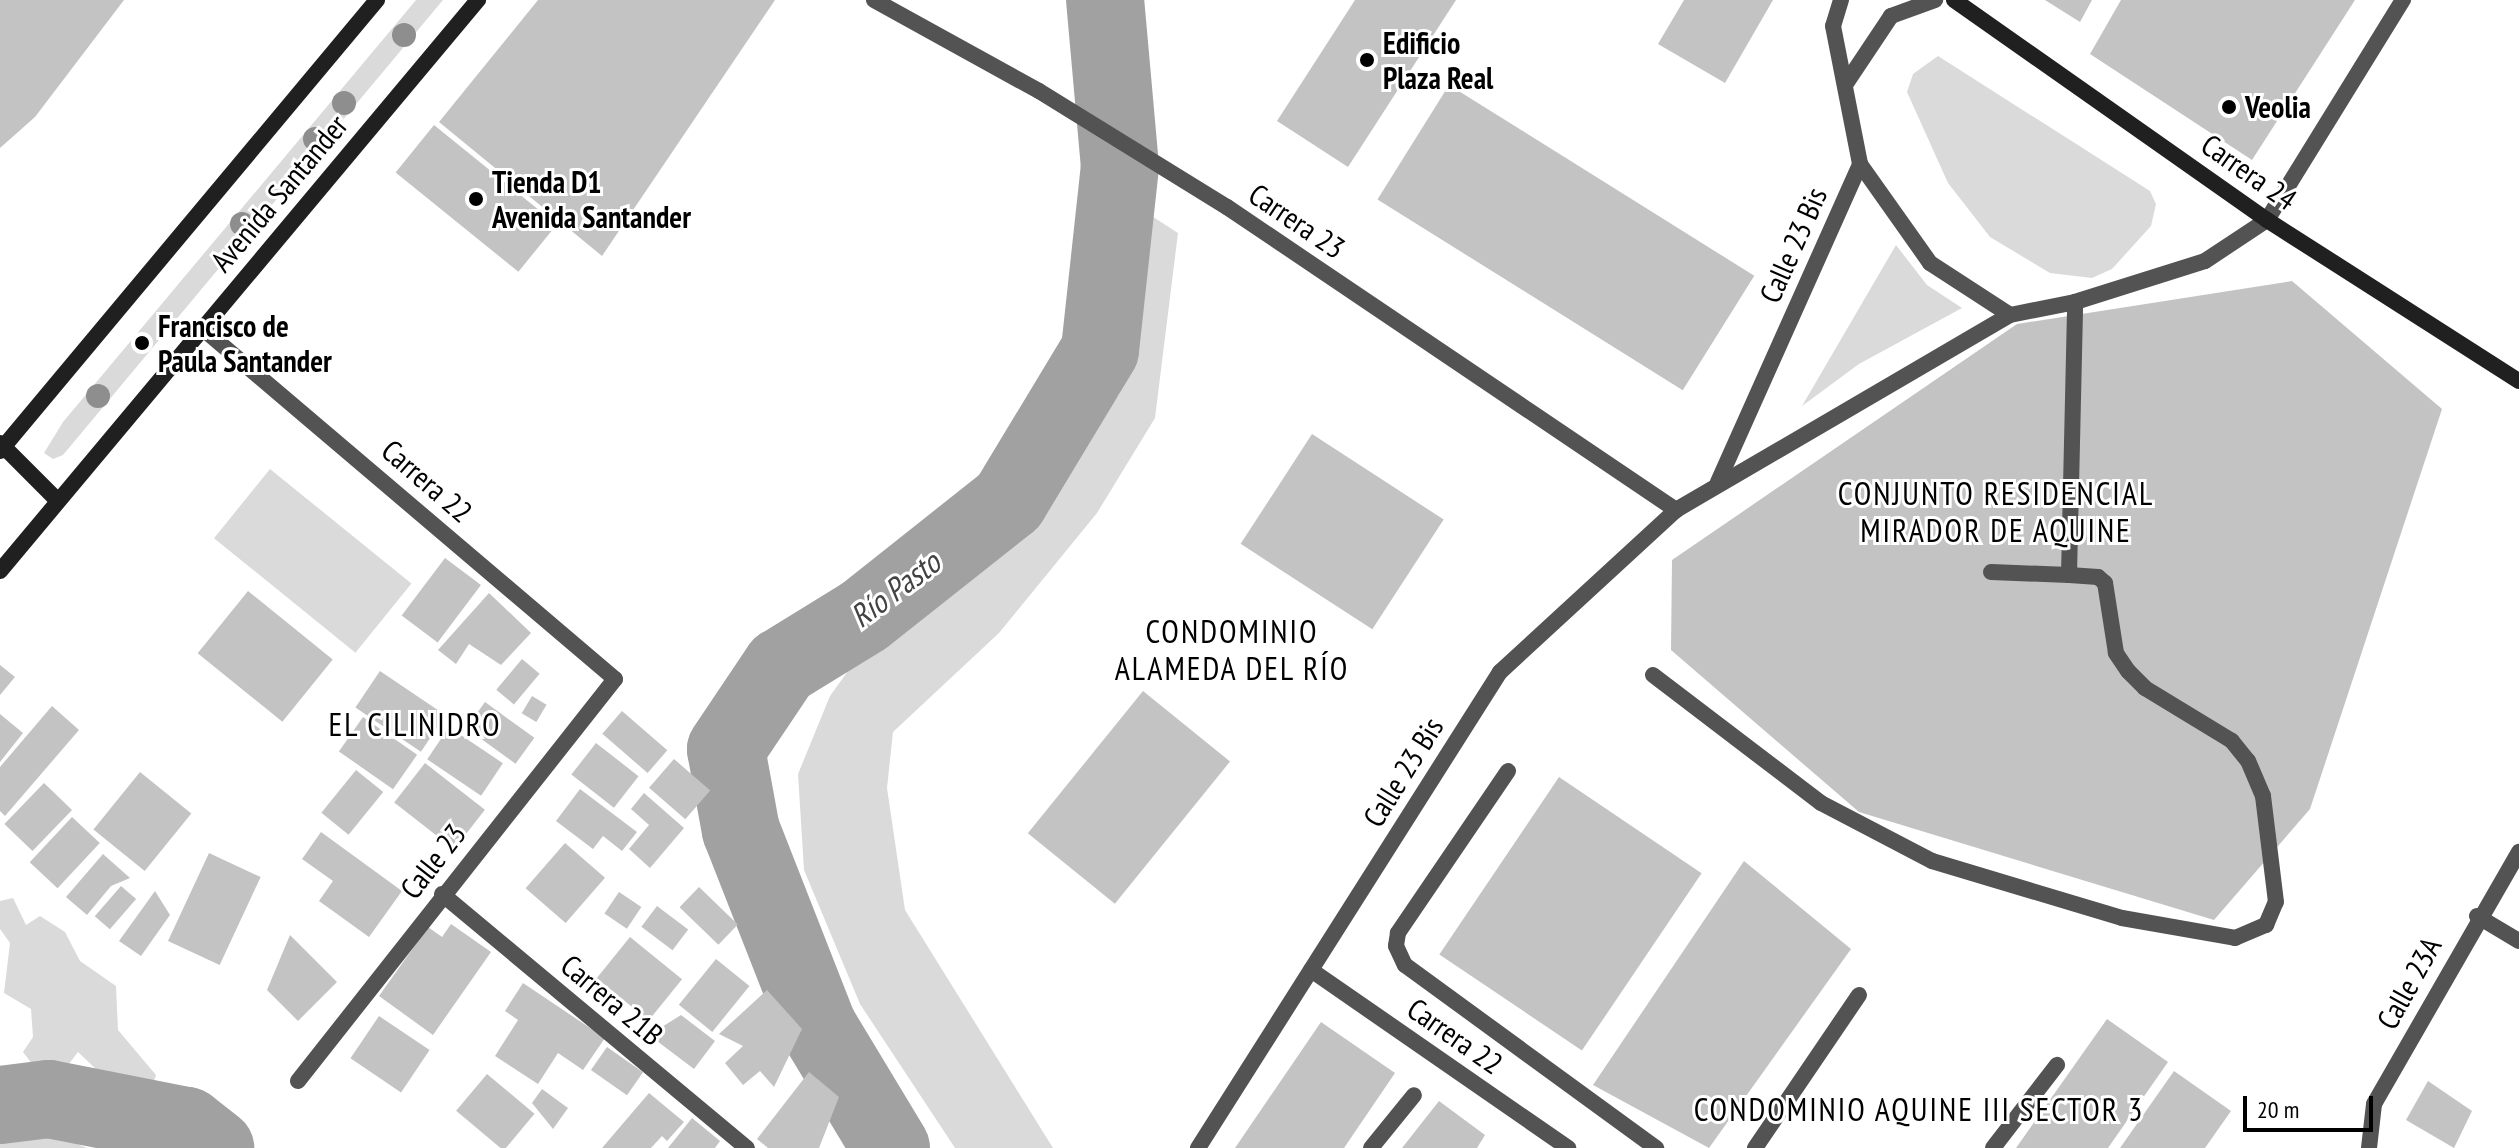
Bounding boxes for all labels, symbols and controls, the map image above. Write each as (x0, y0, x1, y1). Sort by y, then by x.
place label: Edificio Plaza Real (1383, 25, 1493, 96)
marker: Edificio Plaza Real (1358, 51, 1376, 69)
place label: Veolia (2245, 89, 2311, 125)
marker: Veolia (2220, 98, 2238, 116)
street label: Avenida Santander (203, 107, 355, 279)
street label: Carrera 24 (2195, 126, 2303, 218)
place label: Tienda D1 Avenida Santander (492, 164, 691, 234)
street label: Carrera 23 (1242, 176, 1352, 266)
street label: Calle 23 Bis (1752, 182, 1834, 308)
marker: Tienda D1 Avenida Santander (467, 190, 485, 208)
place label: Francisco de Paula Santander (158, 308, 332, 378)
marker: Francisco de Paula Santander (133, 334, 151, 352)
street label: Carrera 22 (375, 432, 479, 530)
district label: CONJUNTO RESIDENCIAL MIRADOR DE AQUINE (1838, 475, 2154, 550)
water label: Río Pasto (843, 543, 947, 635)
district label: CONDOMINIO ALAMEDA DEL RÍO (1114, 613, 1350, 688)
district label: EL CILINIDRO (328, 705, 502, 743)
street label: Calle 23 Bis (1355, 711, 1451, 833)
street label: Calle 23 (393, 816, 473, 906)
street label: Calle 23A (2369, 931, 2449, 1035)
street label: Carrera 21B (554, 947, 670, 1053)
street label: Carrera 22 (1401, 990, 1509, 1082)
scale bar (2247, 1080, 2377, 1130)
district label: CONDOMINIO AQUINE III SECTOR 3 (1693, 1090, 2145, 1128)
text: 20 m (2257, 1094, 2299, 1125)

